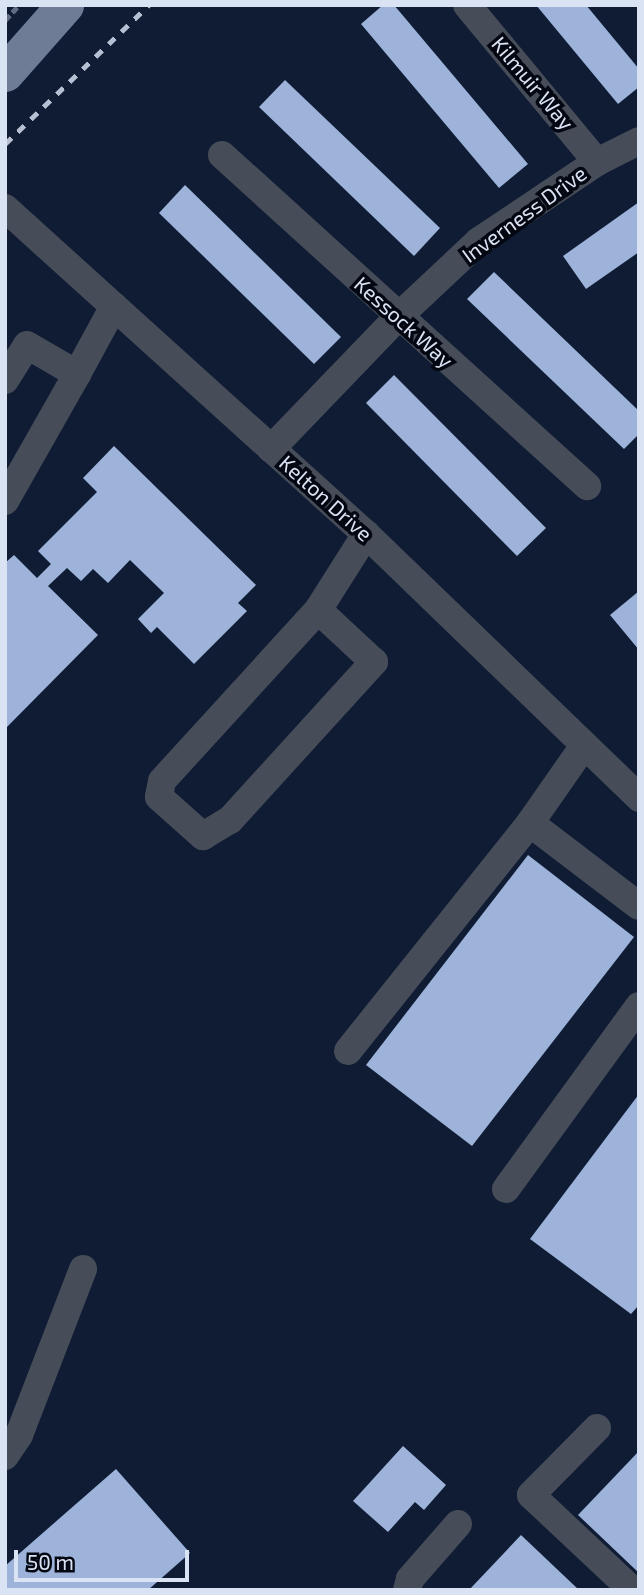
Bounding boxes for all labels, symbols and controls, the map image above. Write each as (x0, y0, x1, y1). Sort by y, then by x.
street label: Kilmuir Way (486, 31, 580, 135)
street label: Inverness Drive (457, 160, 591, 268)
street label: Kessock Way (349, 271, 459, 373)
street label: Kelton Drive (274, 450, 378, 546)
scale bar (18, 1536, 192, 1580)
text: 50 m (27, 1549, 74, 1574)

